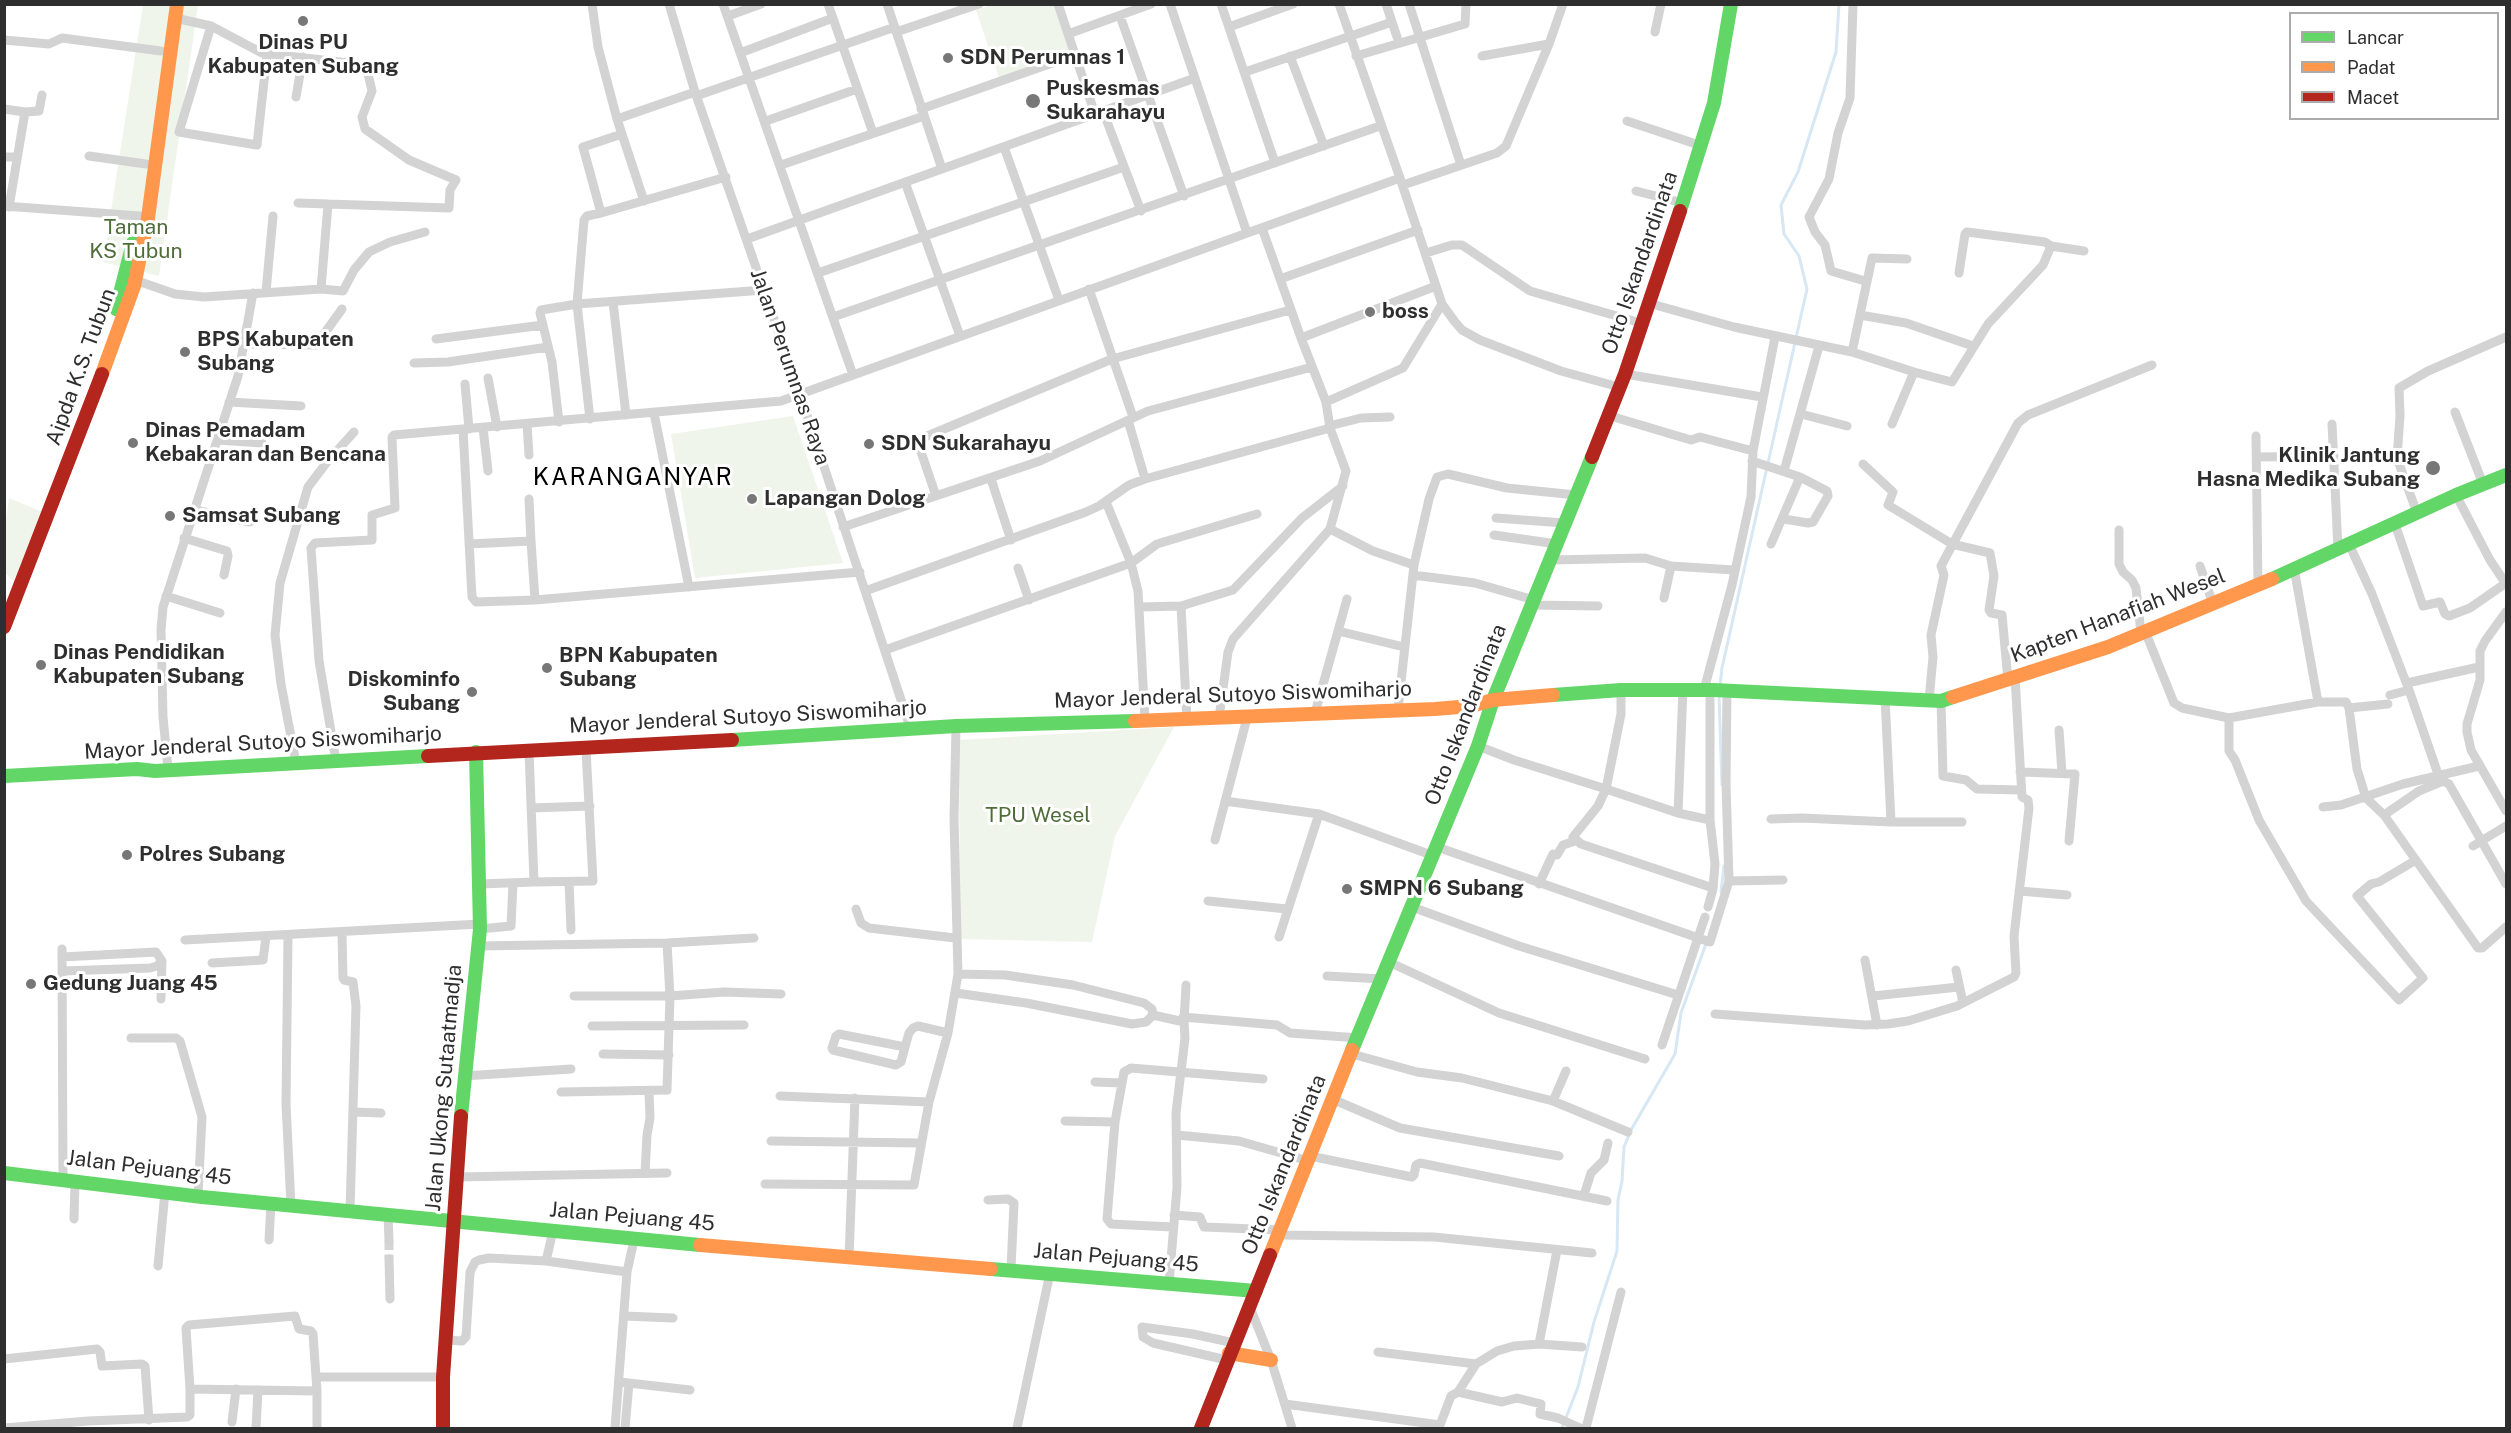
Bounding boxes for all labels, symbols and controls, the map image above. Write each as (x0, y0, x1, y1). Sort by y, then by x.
legend (2289, 12, 2499, 120)
marker: Dinas PU Kabupaten Subang (296, 14, 310, 28)
text: Lancar (2347, 27, 2404, 48)
place label: Dinas PU Kabupaten Subang (207, 30, 399, 80)
place label: SDN Perumnas 1 (960, 45, 1125, 71)
marker: SDN Perumnas 1 (941, 51, 955, 65)
text: Padat (2347, 57, 2396, 78)
place label: Puskesmas Sukarahayu (1046, 76, 1165, 126)
text: Macet (2347, 87, 2399, 108)
marker: Puskesmas Sukarahayu (1024, 92, 1042, 110)
street label: Otto Iskandardinata (1597, 168, 1683, 358)
park label: Taman KS Tubun (89, 215, 183, 265)
street label: Jalan Perumnas Raya (745, 266, 835, 468)
street label: Aipda K.S. Tubun (41, 285, 121, 449)
place label: boss (1382, 299, 1429, 325)
marker: boss (1363, 305, 1377, 319)
place label: BPS Kabupaten Subang (197, 327, 354, 377)
marker: BPS Kabupaten Subang (178, 345, 192, 359)
place label: Dinas Pemadam Kebakaran dan Bencana (145, 418, 386, 468)
place label: SDN Sukarahayu (881, 431, 1051, 457)
marker: Dinas Pemadam Kebakaran dan Bencana (126, 436, 140, 450)
marker: SDN Sukarahayu (862, 437, 876, 451)
place label: Klinik Jantung Hasna Medika Subang (2197, 443, 2420, 493)
marker: Klinik Jantung Hasna Medika Subang (2424, 459, 2442, 477)
district label: KARANGANYAR (533, 464, 733, 492)
place label: Lapangan Dolog (764, 486, 925, 512)
marker: Lapangan Dolog (745, 492, 759, 506)
place label: Samsat Subang (182, 503, 340, 529)
marker: Samsat Subang (163, 509, 177, 523)
street label: Kapten Hanafiah Wesel (2007, 563, 2229, 669)
street label: Otto Iskandardinata (1420, 621, 1512, 809)
place label: Dinas Pendidikan Kabupaten Subang (53, 640, 244, 690)
place label: BPN Kabupaten Subang (559, 643, 718, 693)
marker: Dinas Pendidikan Kabupaten Subang (34, 658, 48, 672)
marker: BPN Kabupaten Subang (540, 661, 554, 675)
place label: Diskominfo Subang (347, 667, 460, 717)
street label: Mayor Jenderal Sutoyo Siswomiharjo (1054, 676, 1412, 714)
marker: Diskominfo Subang (465, 685, 479, 699)
street label: Mayor Jenderal Sutoyo Siswomiharjo (569, 695, 927, 739)
street label: Mayor Jenderal Sutoyo Siswomiharjo (84, 721, 442, 765)
park label: TPU Wesel (985, 803, 1091, 829)
place label: Polres Subang (139, 842, 285, 868)
marker: Polres Subang (120, 848, 134, 862)
place label: SMPN 6 Subang (1359, 876, 1524, 902)
marker: SMPN 6 Subang (1340, 882, 1354, 896)
street label: Jalan Ukong Sutaatmadja (421, 964, 467, 1212)
place label: Gedung Juang 45 (43, 971, 218, 997)
marker: Gedung Juang 45 (24, 977, 38, 991)
street label: Otto Iskandardinata (1236, 1071, 1332, 1259)
street label: Jalan Pejuang 45 (65, 1145, 233, 1191)
street label: Jalan Pejuang 45 (548, 1197, 716, 1237)
street label: Jalan Pejuang 45 (1032, 1238, 1200, 1278)

